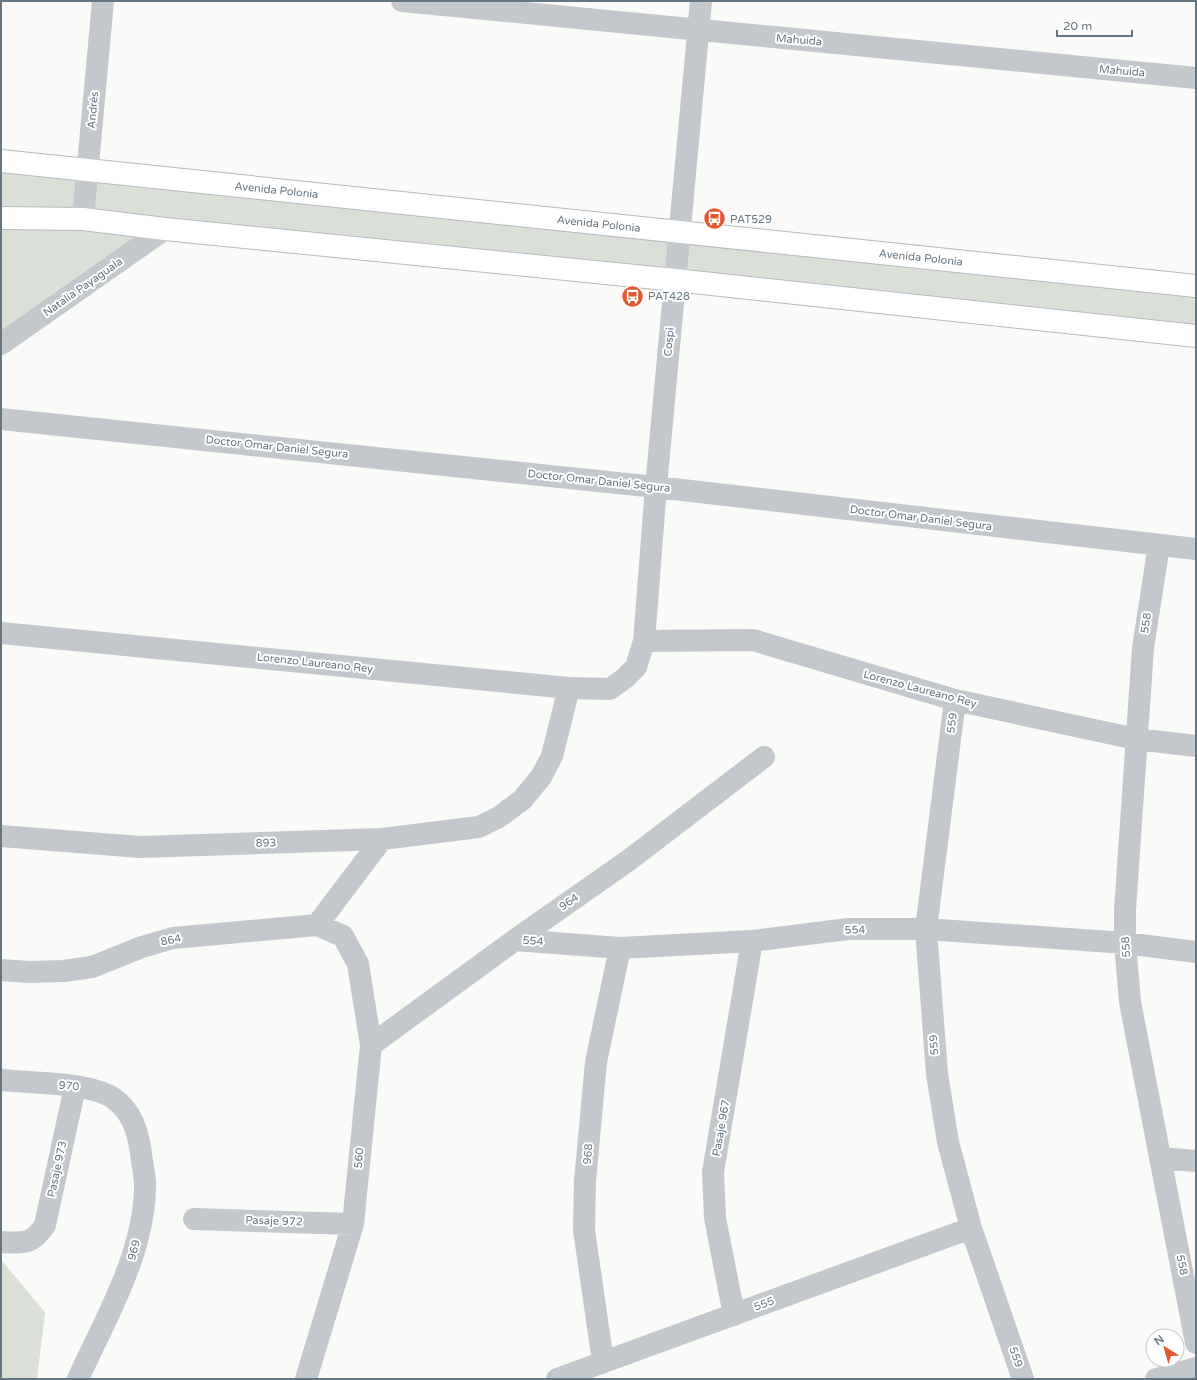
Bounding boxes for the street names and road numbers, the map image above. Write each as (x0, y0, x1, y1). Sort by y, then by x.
street label: Mahuida (776, 32, 822, 48)
street label: Mahuida (1099, 63, 1145, 79)
street label: Andrés (85, 91, 101, 129)
street label: Avenida Polonia (234, 179, 319, 201)
street label: Avenida Polonia (556, 213, 641, 234)
street label: Avenida Polonia (878, 246, 964, 268)
street label: Natalia Payaguala (41, 255, 125, 319)
street label: Cospi (661, 327, 677, 357)
street label: Doctor Omar Daniel Segura (205, 433, 349, 461)
street label: Doctor Omar Daniel Segura (527, 467, 671, 495)
street label: Doctor Omar Daniel Segura (849, 503, 993, 533)
street label: 558 (1138, 612, 1154, 634)
street label: Lorenzo Laureano Rey (256, 650, 374, 676)
street label: Lorenzo Laureano Rey (862, 668, 978, 710)
street label: 559 (944, 712, 960, 734)
street label: 893 (255, 836, 277, 850)
street label: 964 (557, 891, 581, 913)
street label: 554 (844, 923, 866, 937)
street label: 864 (160, 931, 183, 949)
street label: 554 (522, 934, 544, 948)
street label: 558 (1119, 936, 1133, 958)
street label: 559 (927, 1034, 941, 1056)
street label: 970 (58, 1078, 80, 1094)
street label: Pasaje 967 (710, 1099, 732, 1157)
street label: Pasaje 973 (45, 1140, 69, 1198)
street label: 968 (581, 1143, 595, 1165)
street label: 560 (351, 1147, 367, 1169)
street label: Pasaje 972 (245, 1214, 303, 1228)
street label: 969 (125, 1238, 143, 1262)
street label: 558 (1174, 1254, 1190, 1276)
street label: 555 (752, 1294, 776, 1314)
street label: 559 (1006, 1345, 1026, 1369)

